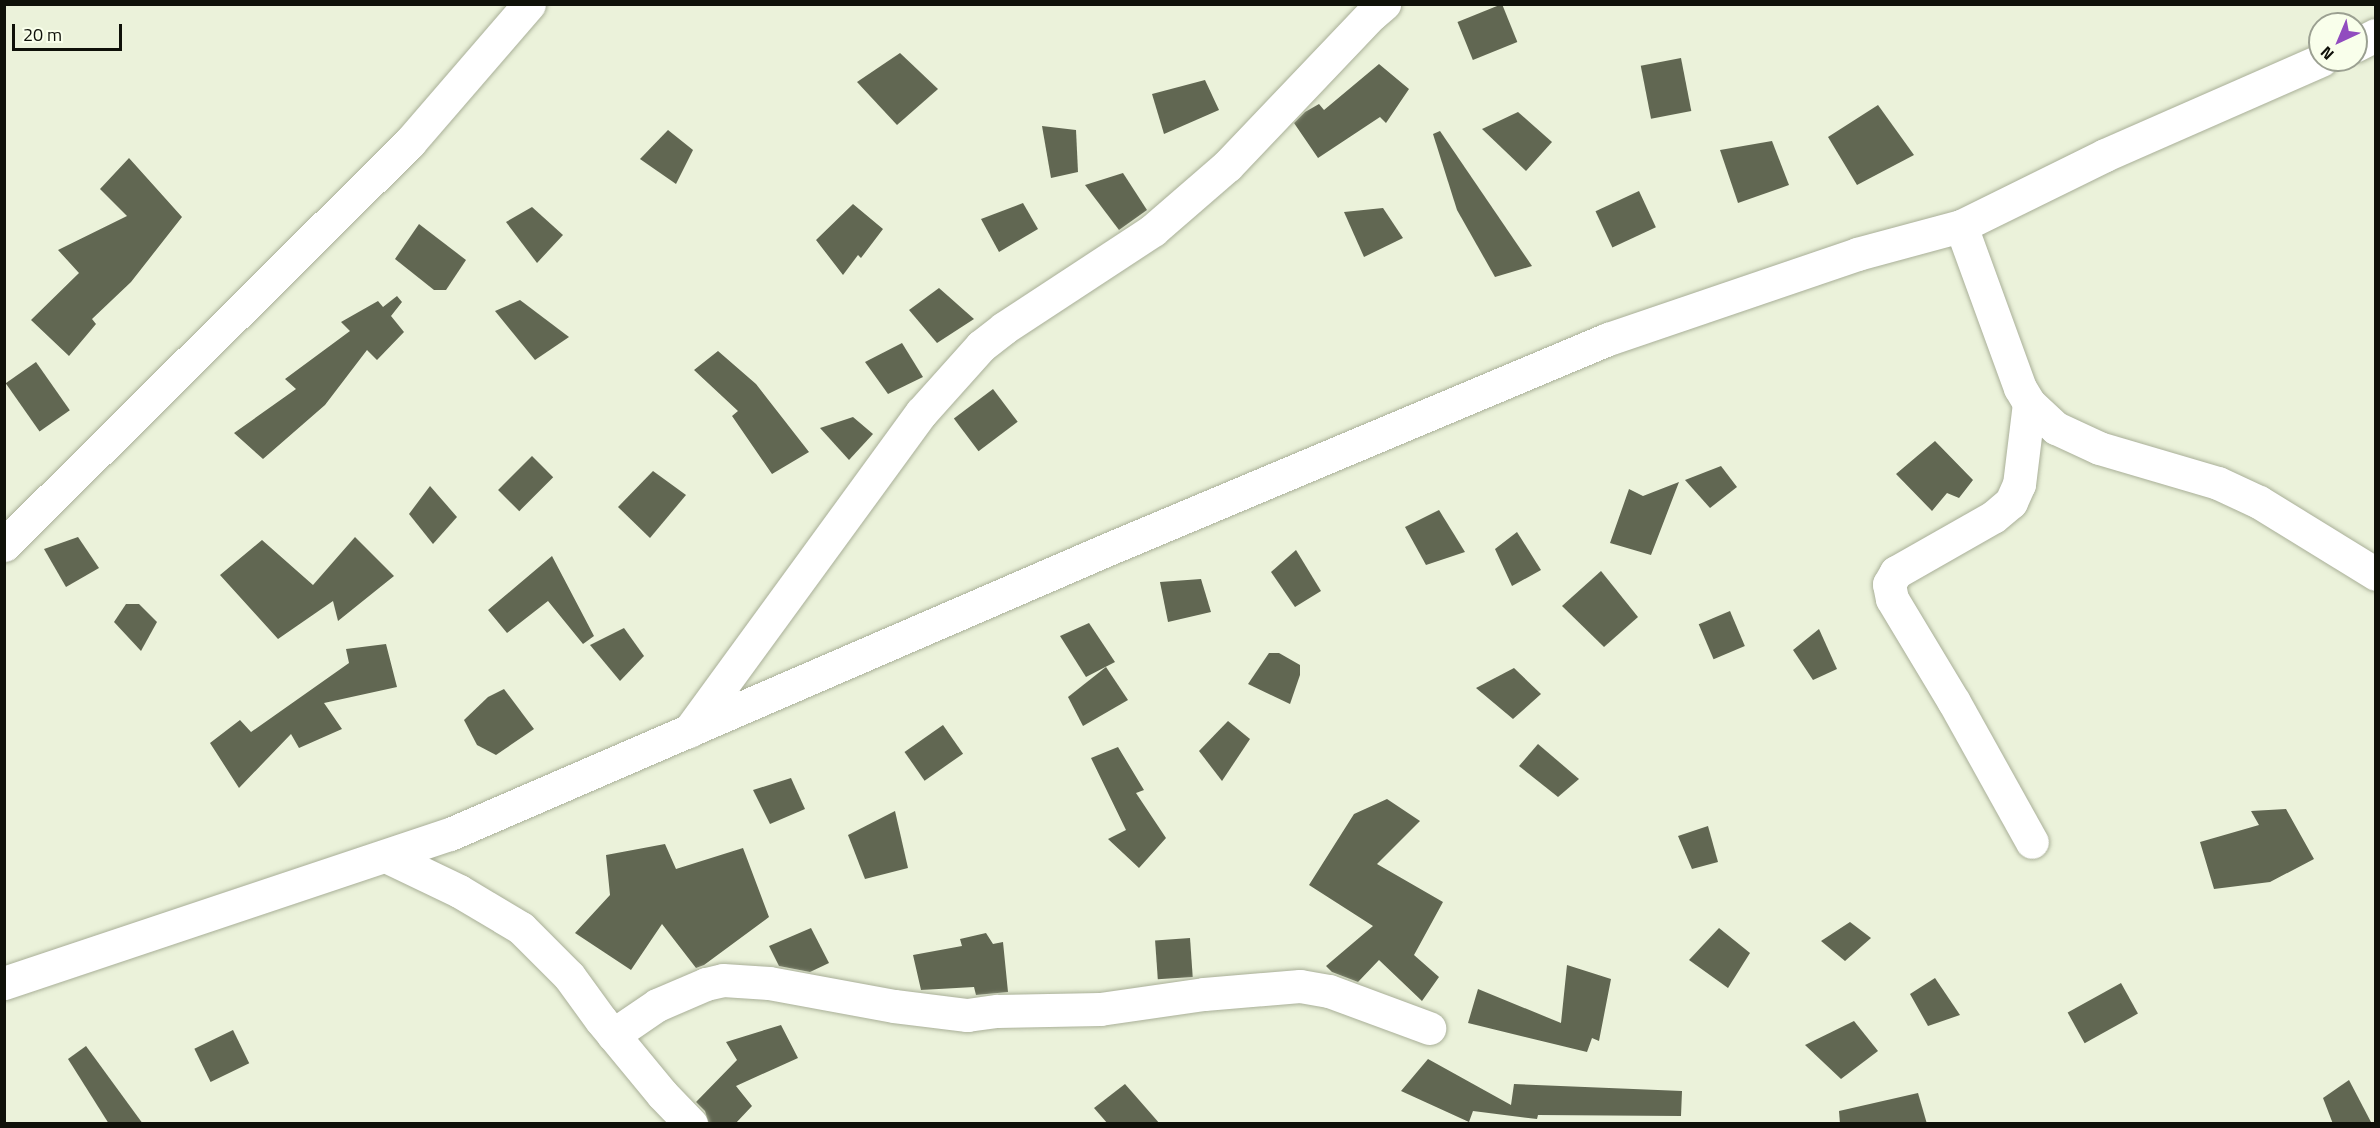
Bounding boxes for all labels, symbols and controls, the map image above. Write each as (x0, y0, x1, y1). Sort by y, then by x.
scale bar (15, 12, 124, 50)
north arrow (2308, 12, 2368, 72)
text: 20 m (23, 21, 62, 48)
text: N (2315, 41, 2339, 66)

